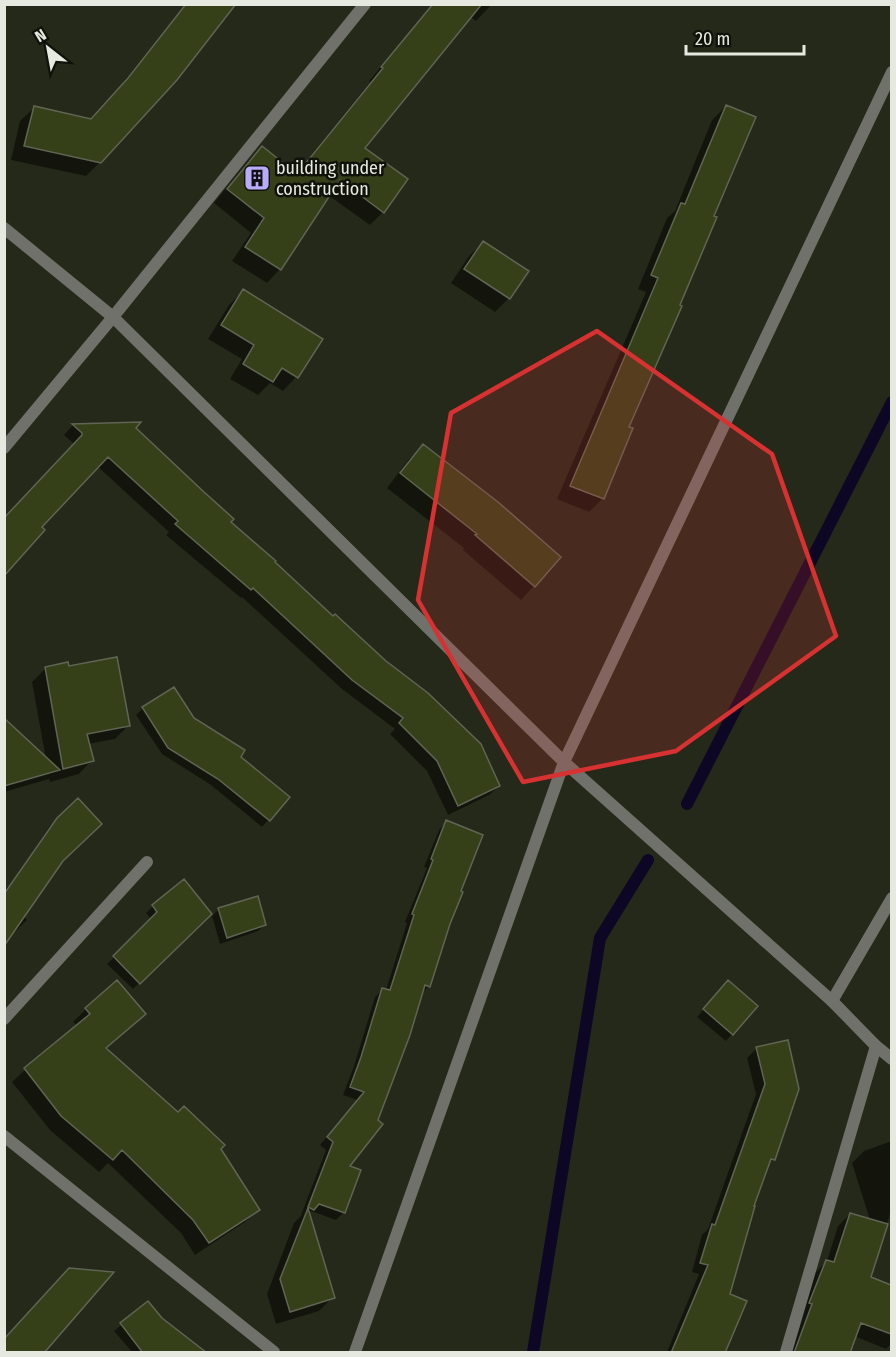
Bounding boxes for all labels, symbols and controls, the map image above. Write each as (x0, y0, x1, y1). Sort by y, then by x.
north arrow (18, 18, 78, 78)
scale bar (686, 18, 804, 56)
text: N (32, 25, 50, 46)
text: 20 m (695, 28, 730, 50)
place label: building under construction (276, 157, 385, 200)
building icon: building under construction (242, 163, 272, 193)

